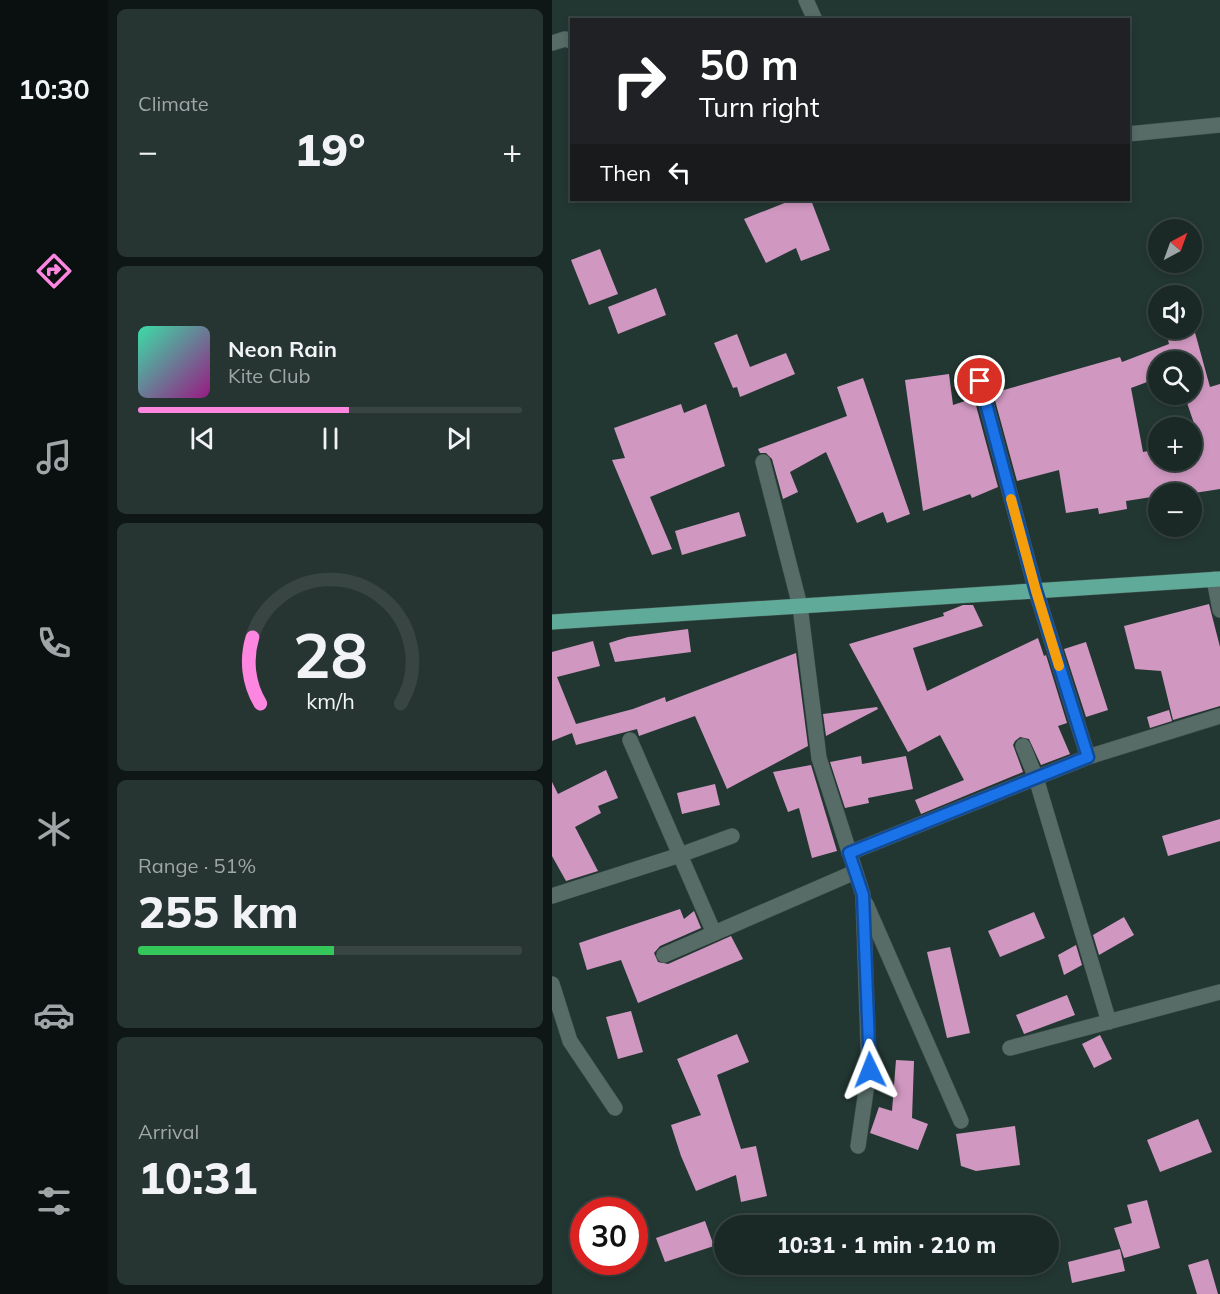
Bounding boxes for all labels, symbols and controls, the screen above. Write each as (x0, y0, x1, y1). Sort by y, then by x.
text: 50 m (699, 38, 799, 91)
icon: right (600, 42, 678, 120)
text: 10:30 (18, 72, 90, 106)
text: Turn right (699, 90, 819, 124)
text: Climate (138, 91, 209, 116)
text: 19° (294, 121, 366, 177)
text: − (138, 130, 158, 171)
text: + (502, 130, 522, 171)
icon: left (663, 156, 696, 189)
text: Then (600, 159, 651, 187)
north arrow (1148, 219, 1202, 273)
map controls (1148, 219, 1202, 537)
icon: directions (33, 250, 75, 292)
button: sound (1148, 285, 1202, 339)
text: Neon Rain (228, 335, 337, 363)
button: search (1148, 351, 1202, 405)
pin (954, 355, 1005, 406)
text: Kite Club (228, 363, 310, 388)
icon: arrive (963, 364, 996, 397)
button: + (1148, 417, 1202, 471)
icon: previous (186, 422, 219, 455)
icon: pause (314, 422, 347, 455)
icon: next (442, 422, 475, 455)
icon: music (33, 436, 75, 478)
button: − (1148, 483, 1202, 537)
text: 28 (293, 615, 367, 694)
icon: phone (33, 622, 75, 664)
text: km/h (306, 687, 354, 714)
icon: climate (33, 808, 75, 850)
text: Range · 51% (138, 853, 256, 878)
text: 255 km (138, 883, 299, 939)
icon: car (33, 994, 75, 1036)
position arrow (838, 1038, 902, 1102)
text: Arrival (138, 1119, 199, 1144)
text: 10:31 (138, 1149, 258, 1205)
icon: filters (33, 1180, 75, 1222)
speed limit sign: 30 (570, 1197, 648, 1275)
text: 10:31 · 1 min · 210 m (777, 1231, 996, 1259)

